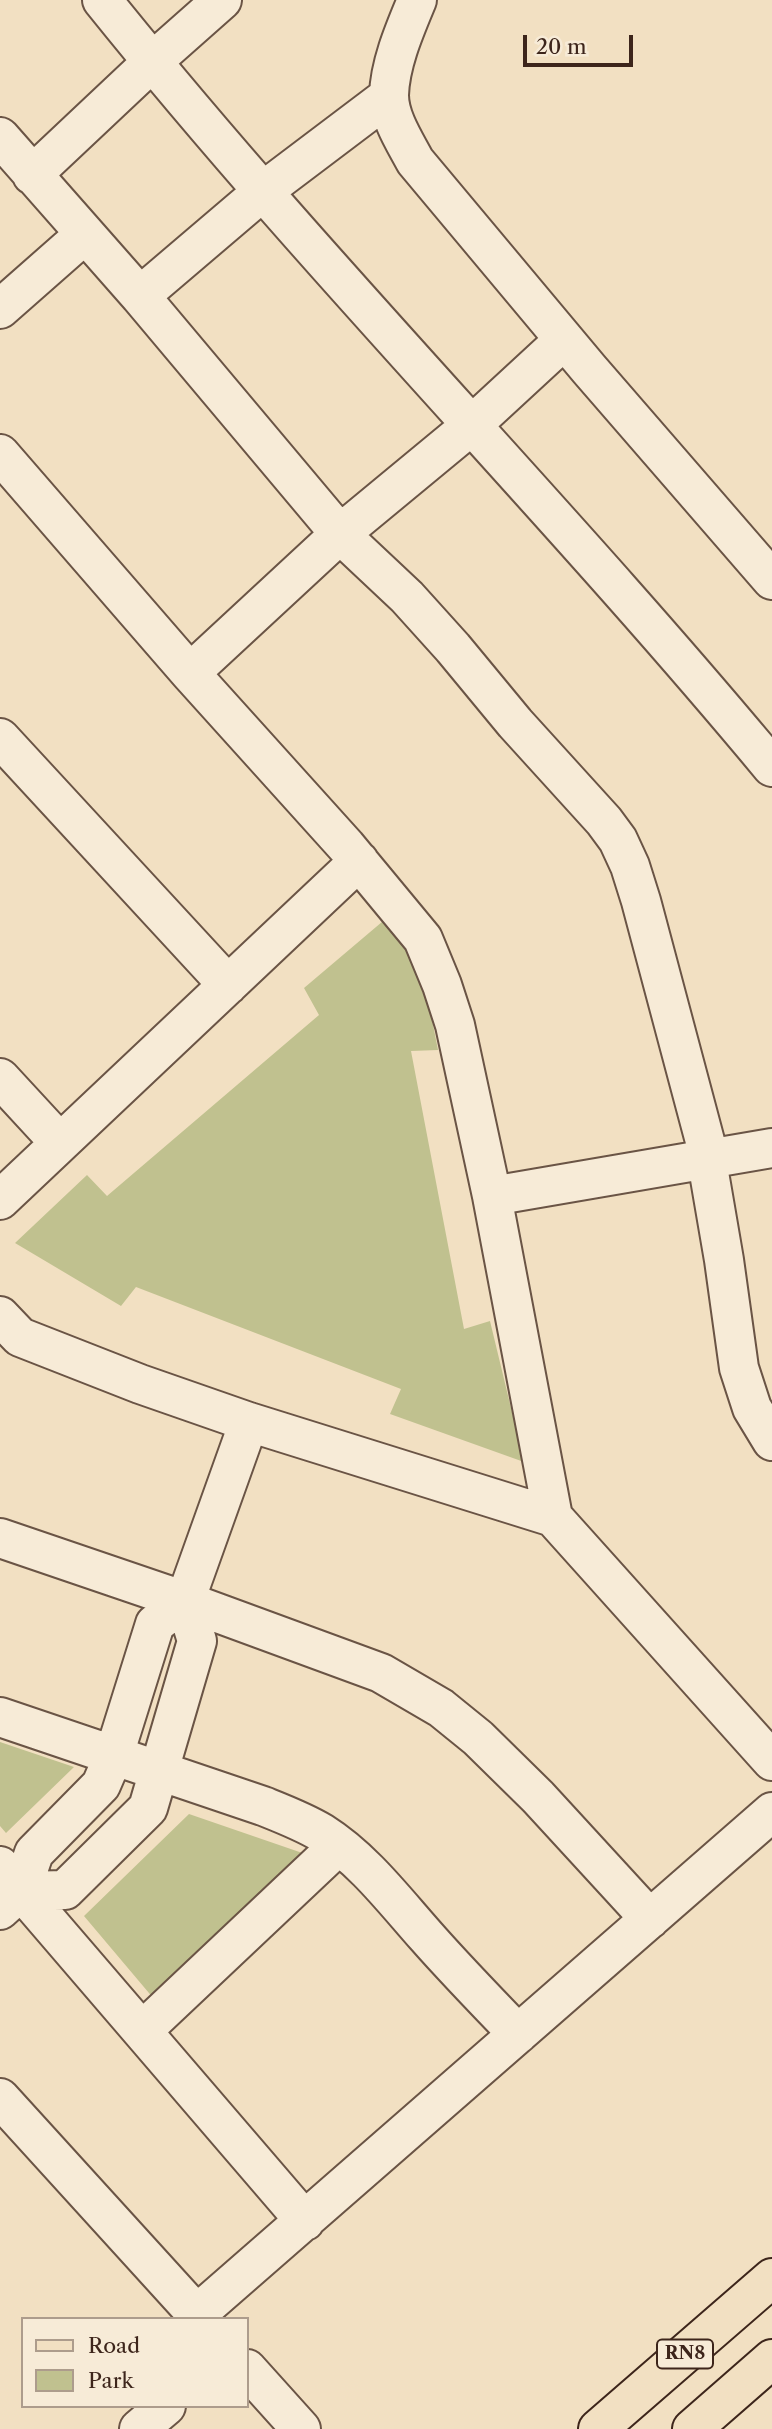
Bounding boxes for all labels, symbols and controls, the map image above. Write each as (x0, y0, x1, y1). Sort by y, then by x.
scale bar (527, 21, 637, 65)
text: 20 m (536, 34, 587, 59)
legend (21, 2317, 248, 2408)
text: Road (88, 2333, 140, 2358)
road number: RN8 (657, 2340, 713, 2368)
text: Park (88, 2368, 134, 2393)

